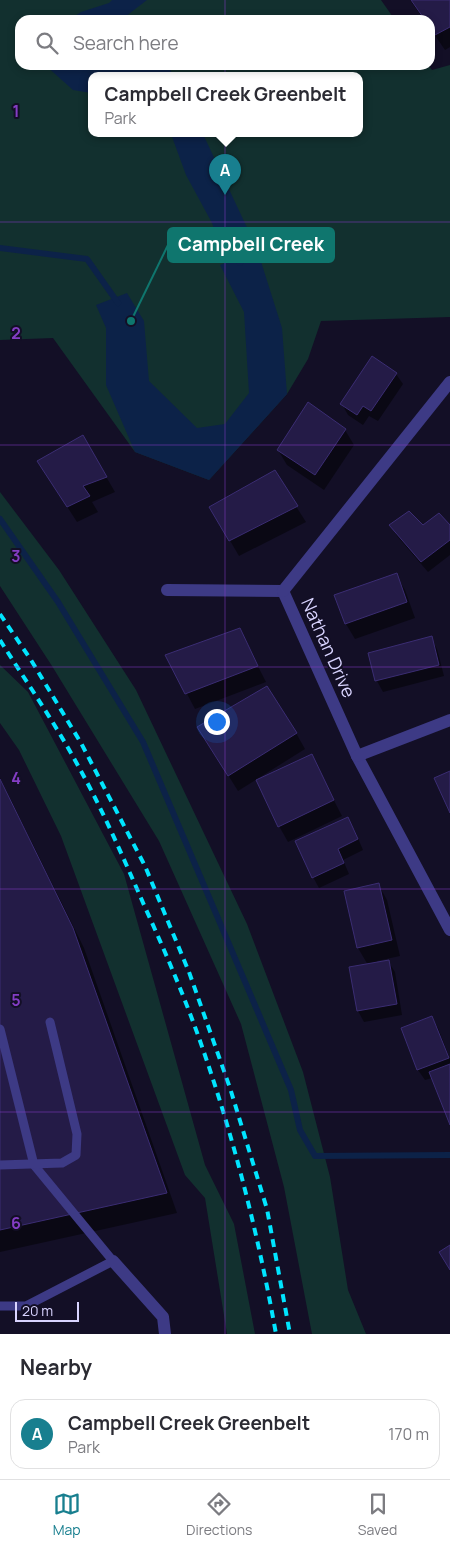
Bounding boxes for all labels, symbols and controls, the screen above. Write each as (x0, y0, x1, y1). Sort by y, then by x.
search box (15, 15, 435, 70)
icon: search (33, 29, 61, 57)
text: Search here (73, 30, 179, 56)
popup (88, 72, 363, 137)
text: Campbell Creek Greenbelt (104, 81, 347, 107)
text: 1 (12, 100, 20, 122)
text: Park (104, 107, 136, 129)
pin: A (209, 154, 241, 195)
callout: Campbell Creek (168, 228, 334, 262)
text: Campbell Creek (178, 231, 325, 257)
text: 2 (11, 322, 21, 344)
text: 3 (11, 545, 21, 567)
street label: Nathan Drive (296, 594, 362, 701)
your location (204, 709, 230, 735)
text: 4 (11, 767, 21, 789)
text: 5 (11, 989, 21, 1011)
text: 6 (11, 1212, 21, 1234)
scale bar (15, 1299, 79, 1322)
text: 20 m (22, 1301, 53, 1320)
text: Nearby (20, 1353, 92, 1381)
text: Campbell Creek Greenbelt (68, 1410, 310, 1436)
text: A (32, 1423, 42, 1445)
text: 170 m (388, 1423, 429, 1445)
text: Park (68, 1436, 100, 1458)
tab: Map (53, 1490, 81, 1539)
tab: Directions (186, 1490, 252, 1539)
tab: Saved (358, 1490, 397, 1539)

